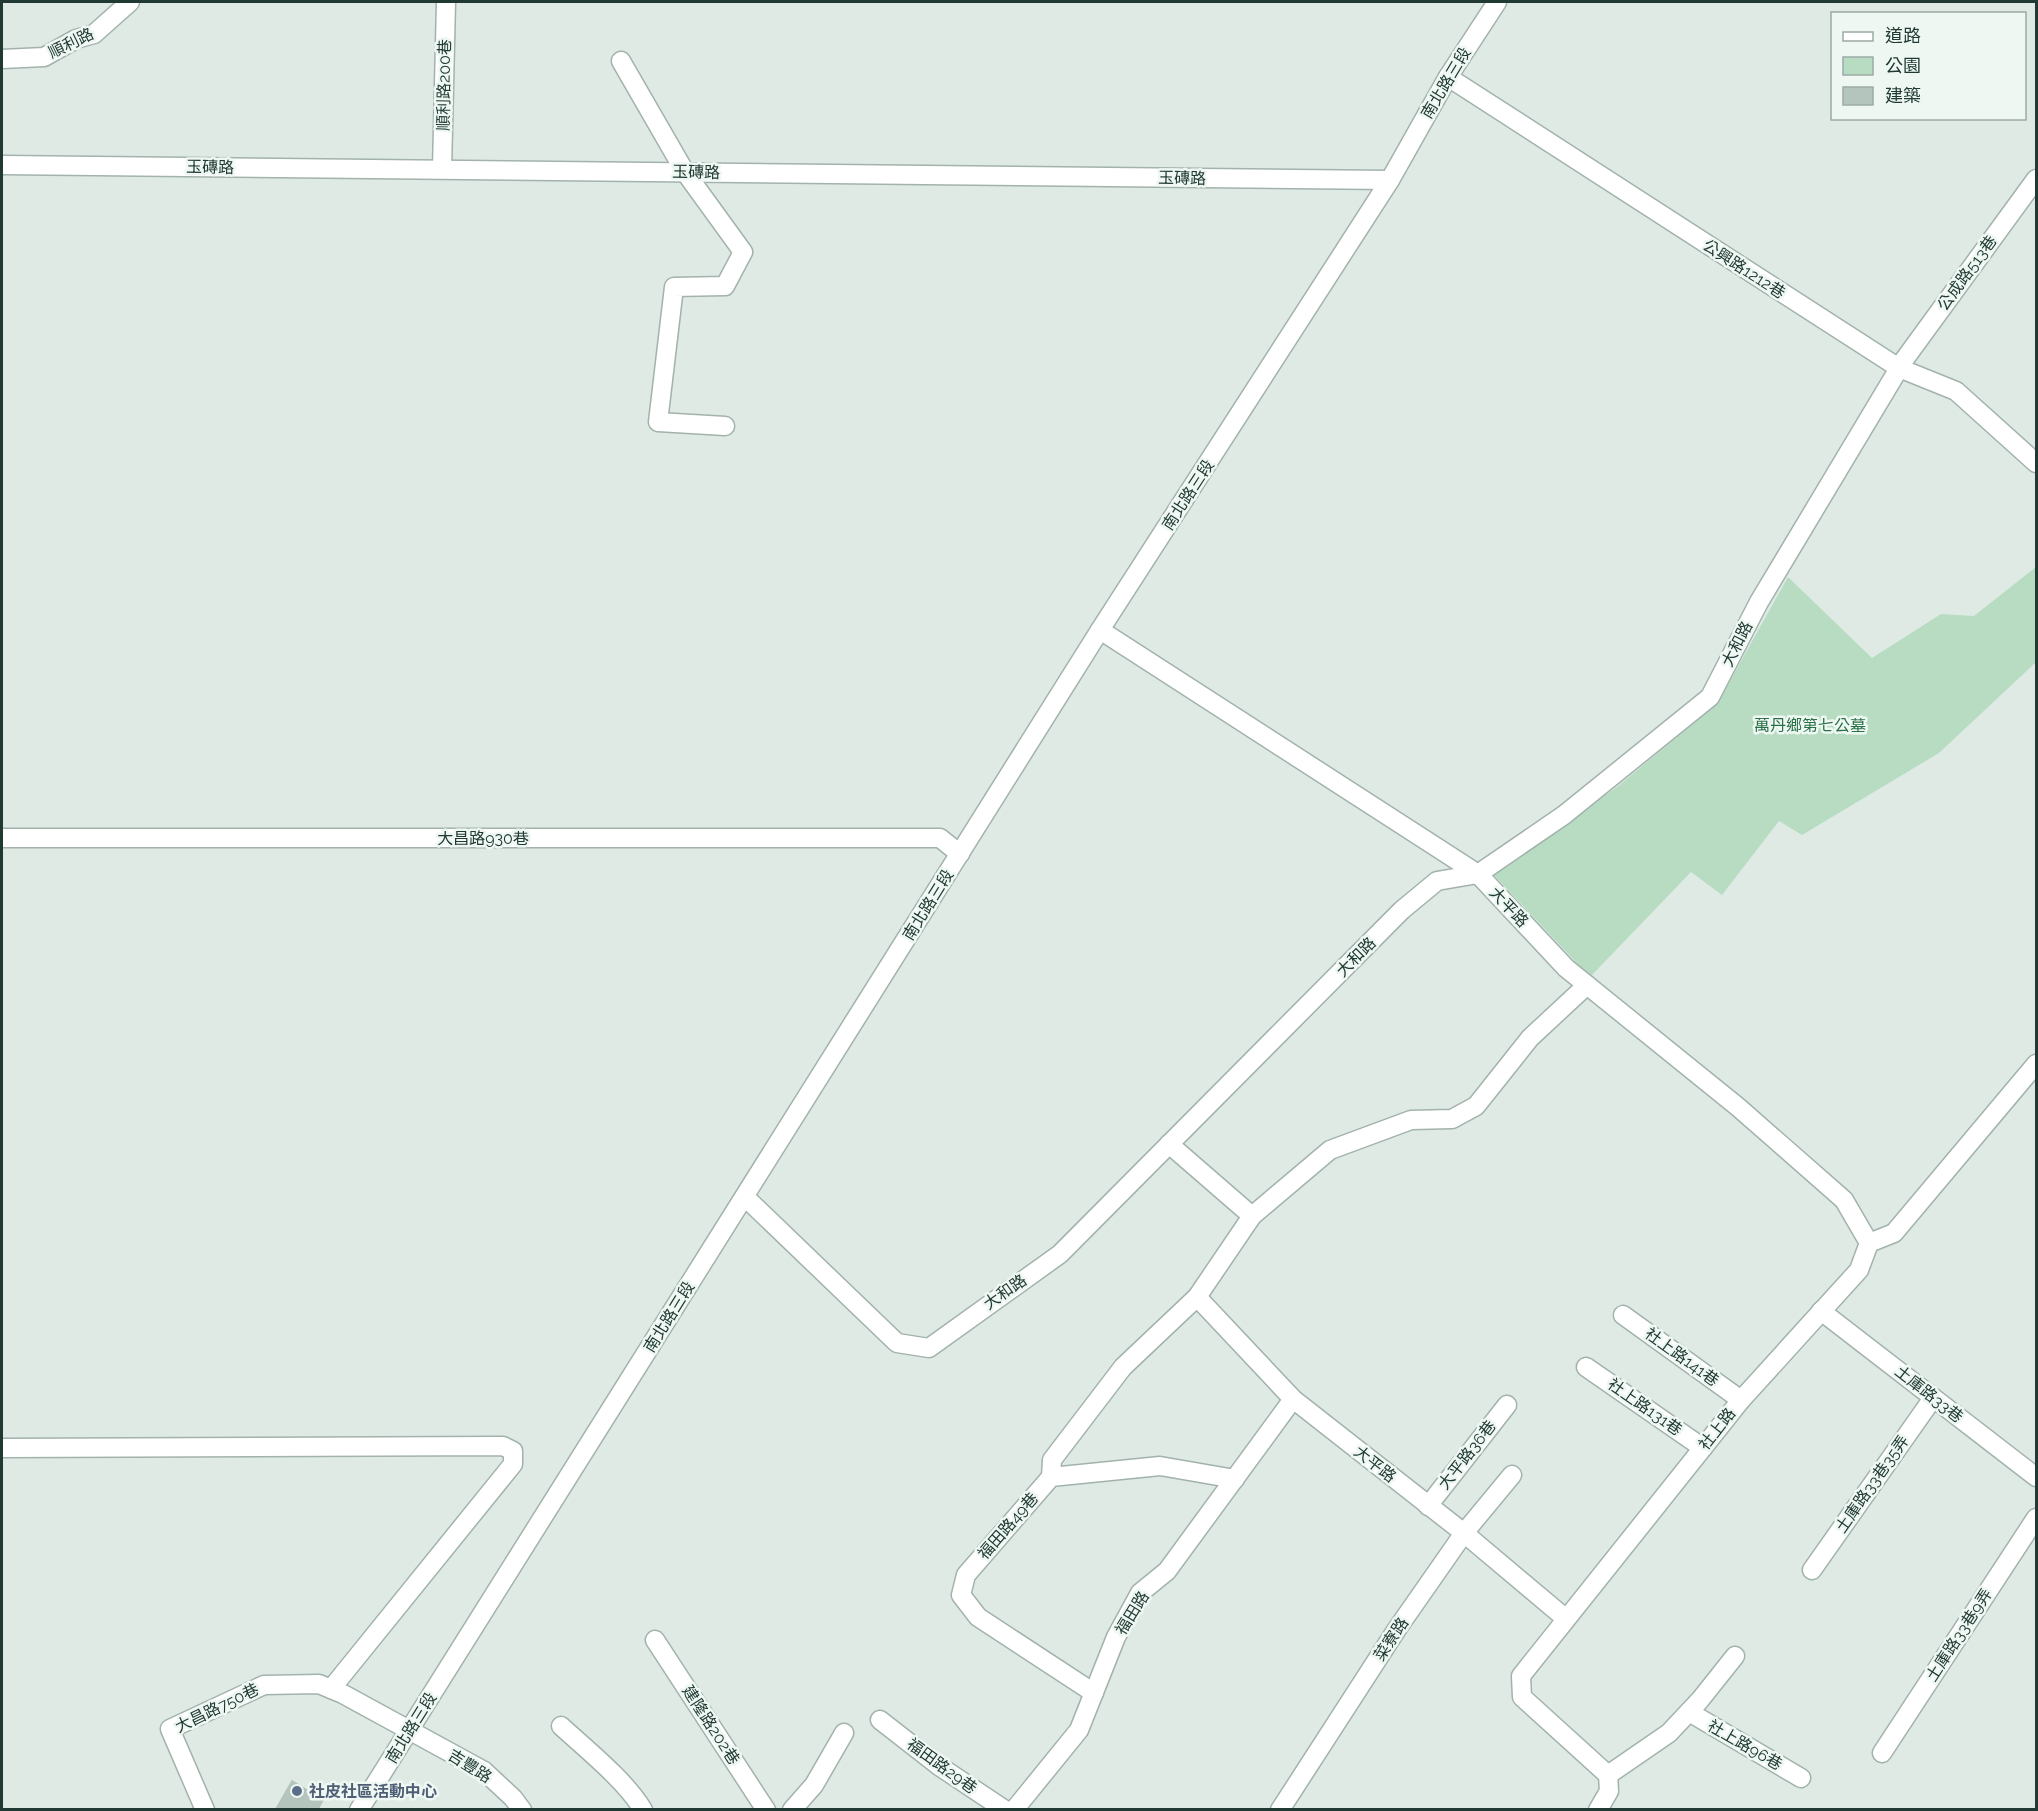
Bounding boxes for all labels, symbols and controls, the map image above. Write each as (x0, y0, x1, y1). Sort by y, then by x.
legend (1831, 12, 2026, 120)
street label: 順利路 (45, 24, 97, 62)
text: 道路 (1885, 25, 1921, 46)
street label: 順利路200巷 (434, 39, 454, 131)
street label: 南北路三段 (1417, 44, 1475, 122)
text: 公園 (1885, 55, 1921, 76)
text: 建築 (1885, 85, 1921, 106)
street label: 玉磚路 (186, 157, 234, 177)
street label: 玉磚路 (672, 162, 720, 182)
street label: 玉磚路 (1158, 168, 1206, 188)
street label: 公成路513巷 (1933, 232, 2001, 314)
street label: 公興路1212巷 (1699, 235, 1789, 303)
street label: 南北路三段 (1158, 456, 1218, 534)
street label: 大和路 (1718, 618, 1756, 670)
park label: 萬丹鄉第七公墓 (1754, 716, 1866, 735)
street label: 大昌路930巷 (437, 829, 529, 848)
street label: 南北路三段 (899, 866, 957, 944)
street label: 大平路 (1486, 883, 1532, 931)
street label: 大和路 (1332, 933, 1380, 981)
street label: 大和路 (980, 1270, 1030, 1314)
street label: 南北路三段 (640, 1278, 698, 1356)
street label: 社上路141巷 (1641, 1324, 1723, 1390)
street label: 土庫路33巷 (1891, 1362, 1967, 1426)
street label: 社上路131巷 (1604, 1374, 1686, 1440)
street label: 社上路 (1695, 1404, 1739, 1454)
street label: 大平路36巷 (1434, 1417, 1500, 1493)
street label: 土庫路33巷35弄 (1831, 1432, 1913, 1536)
street label: 大平路 (1350, 1442, 1400, 1486)
street label: 福田路49巷 (974, 1489, 1042, 1563)
street label: 土庫路33巷9弄 (1922, 1585, 1996, 1685)
street label: 福田路 (1111, 1588, 1153, 1638)
street label: 菜寮路 (1370, 1614, 1412, 1664)
street label: 大昌路750巷 (172, 1680, 262, 1736)
street label: 建隆路202巷 (678, 1682, 744, 1768)
street label: 南北路三段 (382, 1689, 440, 1767)
street label: 社上路96巷 (1704, 1716, 1786, 1774)
street label: 福田路29巷 (903, 1734, 981, 1798)
street label: 吉豐路 (445, 1745, 495, 1787)
place label: 社皮社區活動中心 (309, 1782, 437, 1801)
marker: 社皮社區活動中心 (290, 1784, 304, 1798)

